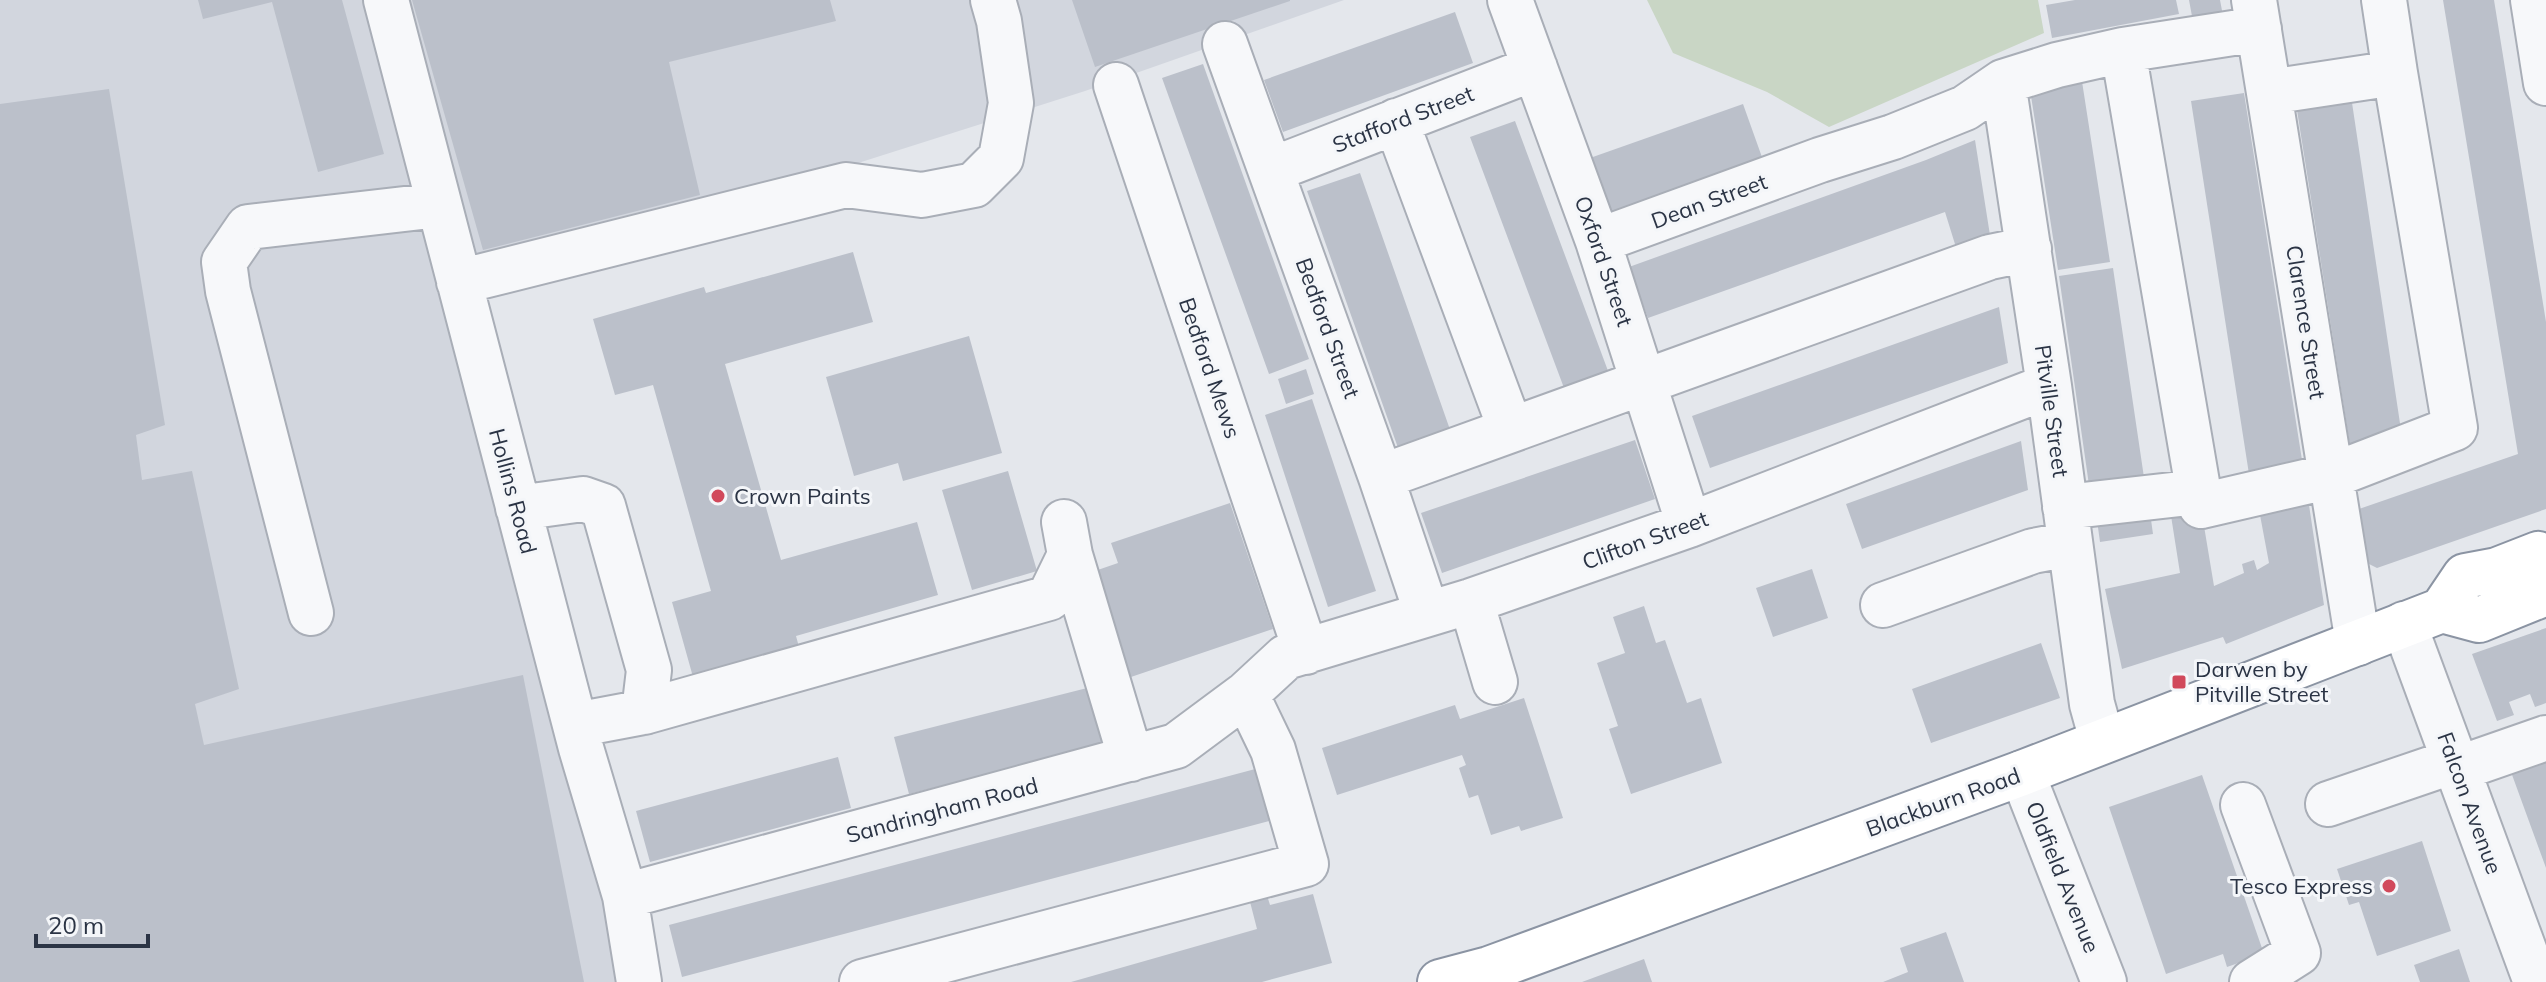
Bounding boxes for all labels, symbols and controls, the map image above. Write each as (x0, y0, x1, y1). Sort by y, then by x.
street label: Stafford Street (1328, 79, 1478, 159)
street label: Dean Street (1647, 167, 1771, 235)
street label: Oxford Street (1569, 192, 1639, 330)
street label: Clarence Street (2280, 243, 2332, 401)
street label: Bedford Street (1290, 254, 1366, 402)
street label: Bedford Mews (1173, 294, 1247, 442)
street label: Pitville Street (2029, 343, 2075, 479)
street label: Hollins Road (483, 425, 543, 557)
place label: Crown Paints (734, 482, 871, 510)
marker: Crown Paints (709, 487, 727, 505)
street label: Clifton Street (1578, 504, 1712, 576)
place label: Darwen by Pitville Street (2195, 655, 2329, 708)
marker: Darwen by Pitville Street (2170, 673, 2188, 691)
street label: Falcon Avenue (2431, 728, 2509, 878)
street label: Blackburn Road (1862, 761, 2024, 843)
street label: Sandringham Road (843, 771, 1041, 849)
street label: Oldfield Avenue (2020, 797, 2106, 957)
place label: Tesco Express (2230, 872, 2373, 900)
marker: Tesco Express (2380, 877, 2398, 895)
scale bar (36, 898, 148, 948)
text: 20 m (48, 910, 104, 940)

